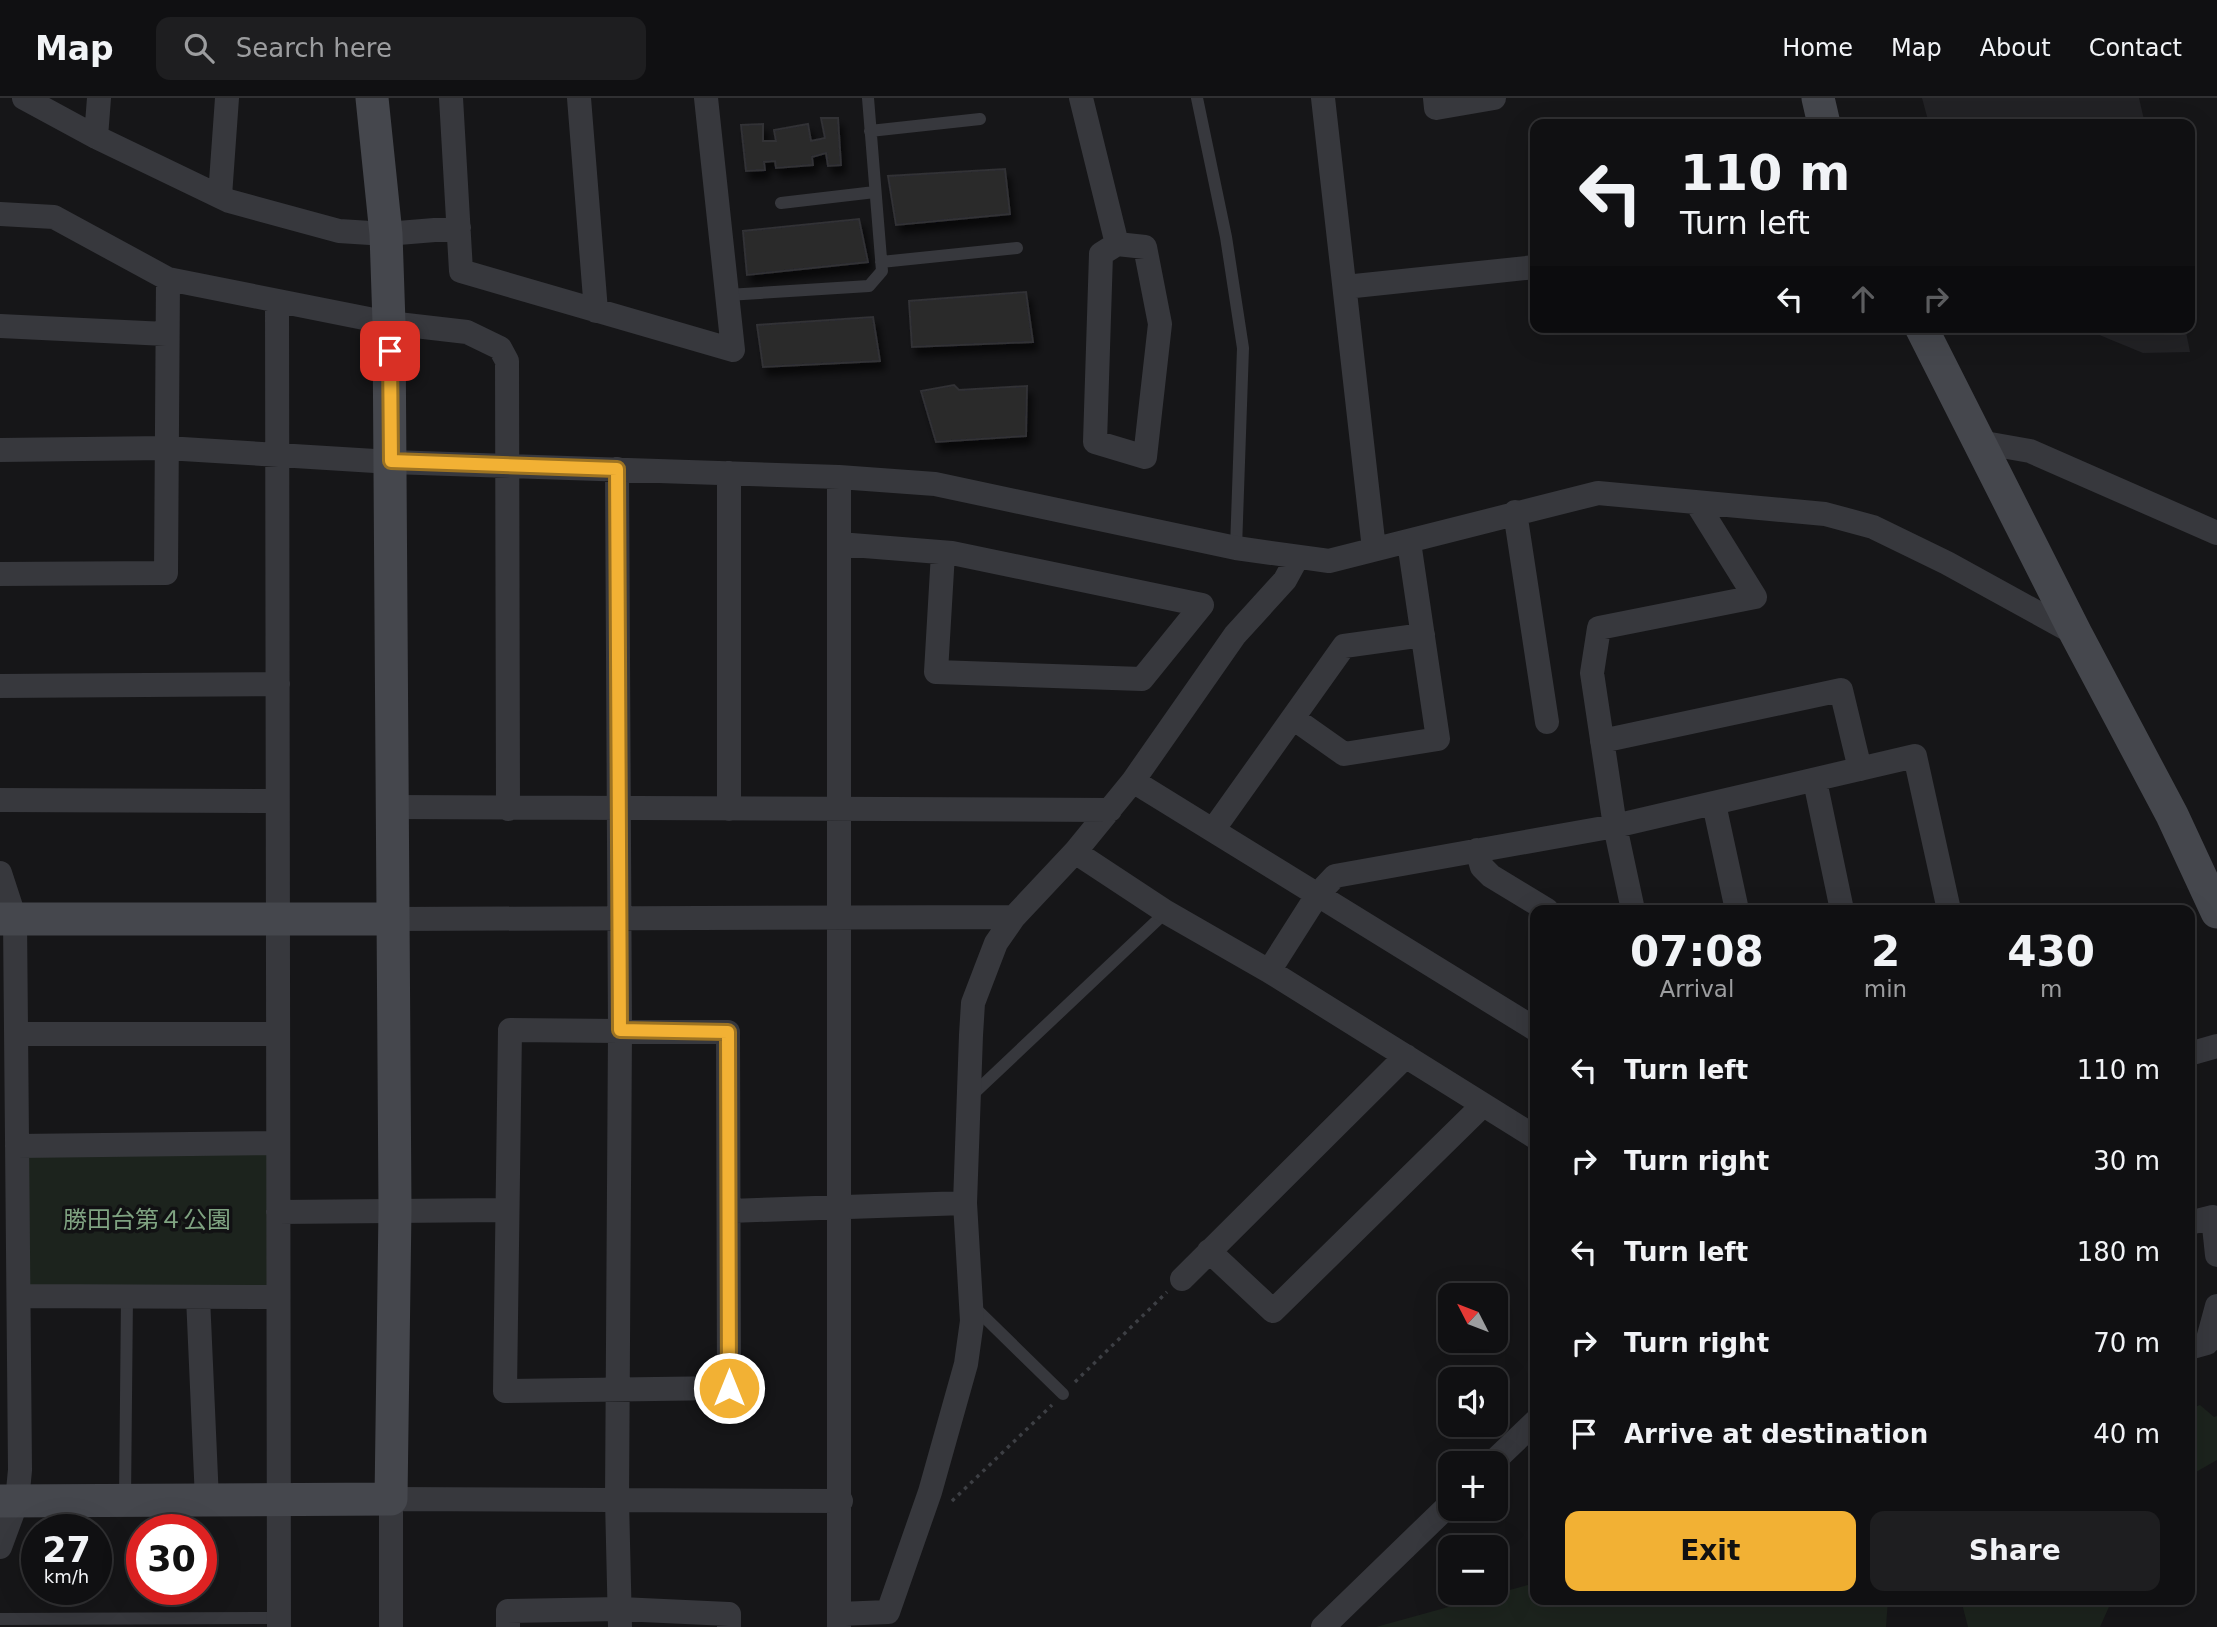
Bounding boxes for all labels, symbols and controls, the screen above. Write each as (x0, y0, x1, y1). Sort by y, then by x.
search box (156, 17, 646, 80)
text: Map (35, 29, 114, 68)
icon: search (180, 29, 218, 67)
text: Search here (236, 33, 392, 63)
text: Home (1782, 34, 1853, 62)
text: Map (1891, 34, 1942, 62)
text: About (1980, 34, 2051, 62)
text: Contact (2089, 34, 2182, 62)
text: 110 m (1680, 145, 1850, 202)
icon: left (1565, 147, 1656, 238)
text: Turn left (1680, 204, 1810, 242)
icon: left (1771, 280, 1809, 318)
icon: ahead (1844, 280, 1882, 318)
icon: right (1917, 280, 1955, 318)
pin (360, 321, 420, 381)
icon: arrive (371, 332, 409, 370)
text: 07:08 (1630, 927, 1764, 976)
text: 2 (1871, 927, 1900, 976)
text: 430 (2007, 927, 2095, 976)
text: Arrival (1660, 976, 1734, 1002)
text: min (1864, 976, 1907, 1002)
text: m (2040, 976, 2062, 1002)
icon: left (1565, 1051, 1603, 1089)
text: Turn left (1624, 1055, 1748, 1085)
text: 110 m (2077, 1055, 2160, 1085)
icon: right (1565, 1142, 1603, 1180)
text: Turn right (1624, 1146, 1769, 1176)
text: 30 m (2093, 1146, 2160, 1176)
park label: 勝田台第４公園 (63, 1206, 231, 1234)
icon: left (1565, 1233, 1603, 1271)
text: Turn left (1624, 1237, 1748, 1267)
text: 180 m (2077, 1237, 2160, 1267)
north arrow (1438, 1283, 1508, 1353)
map controls (1438, 1283, 1508, 1605)
icon: right (1565, 1324, 1603, 1362)
text: Turn right (1624, 1328, 1769, 1358)
text: 70 m (2093, 1328, 2160, 1358)
position arrow (692, 1351, 766, 1425)
button: sound (1438, 1367, 1508, 1437)
icon: arrive (1565, 1415, 1603, 1453)
text: Arrive at destination (1624, 1419, 1928, 1449)
text: 40 m (2093, 1419, 2160, 1449)
button: + (1438, 1451, 1508, 1521)
button: Exit (1565, 1511, 1856, 1591)
button: Share (1870, 1511, 2160, 1591)
speed limit sign: 30 (126, 1514, 217, 1605)
text: 27 (42, 1530, 91, 1570)
button: − (1438, 1535, 1508, 1605)
text: km/h (44, 1566, 89, 1587)

